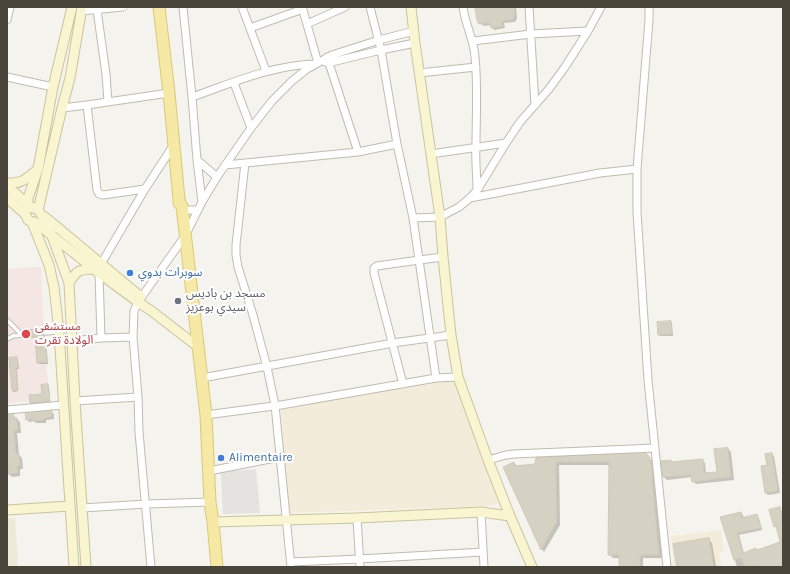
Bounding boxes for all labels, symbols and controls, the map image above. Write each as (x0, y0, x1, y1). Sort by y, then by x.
place label: سوبرات بدوي (138, 266, 202, 280)
marker: سوبرات بدوي (125, 268, 135, 278)
place label: مسجد بن باديس سيدي بوعزيز (186, 287, 265, 315)
marker: مسجد بن باديس سيدي بوعزيز (173, 296, 183, 306)
place label: مستشفى الولادة تقرت (35, 320, 93, 348)
marker: مستشفى الولادة تقرت (20, 328, 32, 340)
place label: Alimentaire (229, 451, 293, 465)
marker: Alimentaire (216, 453, 226, 463)

